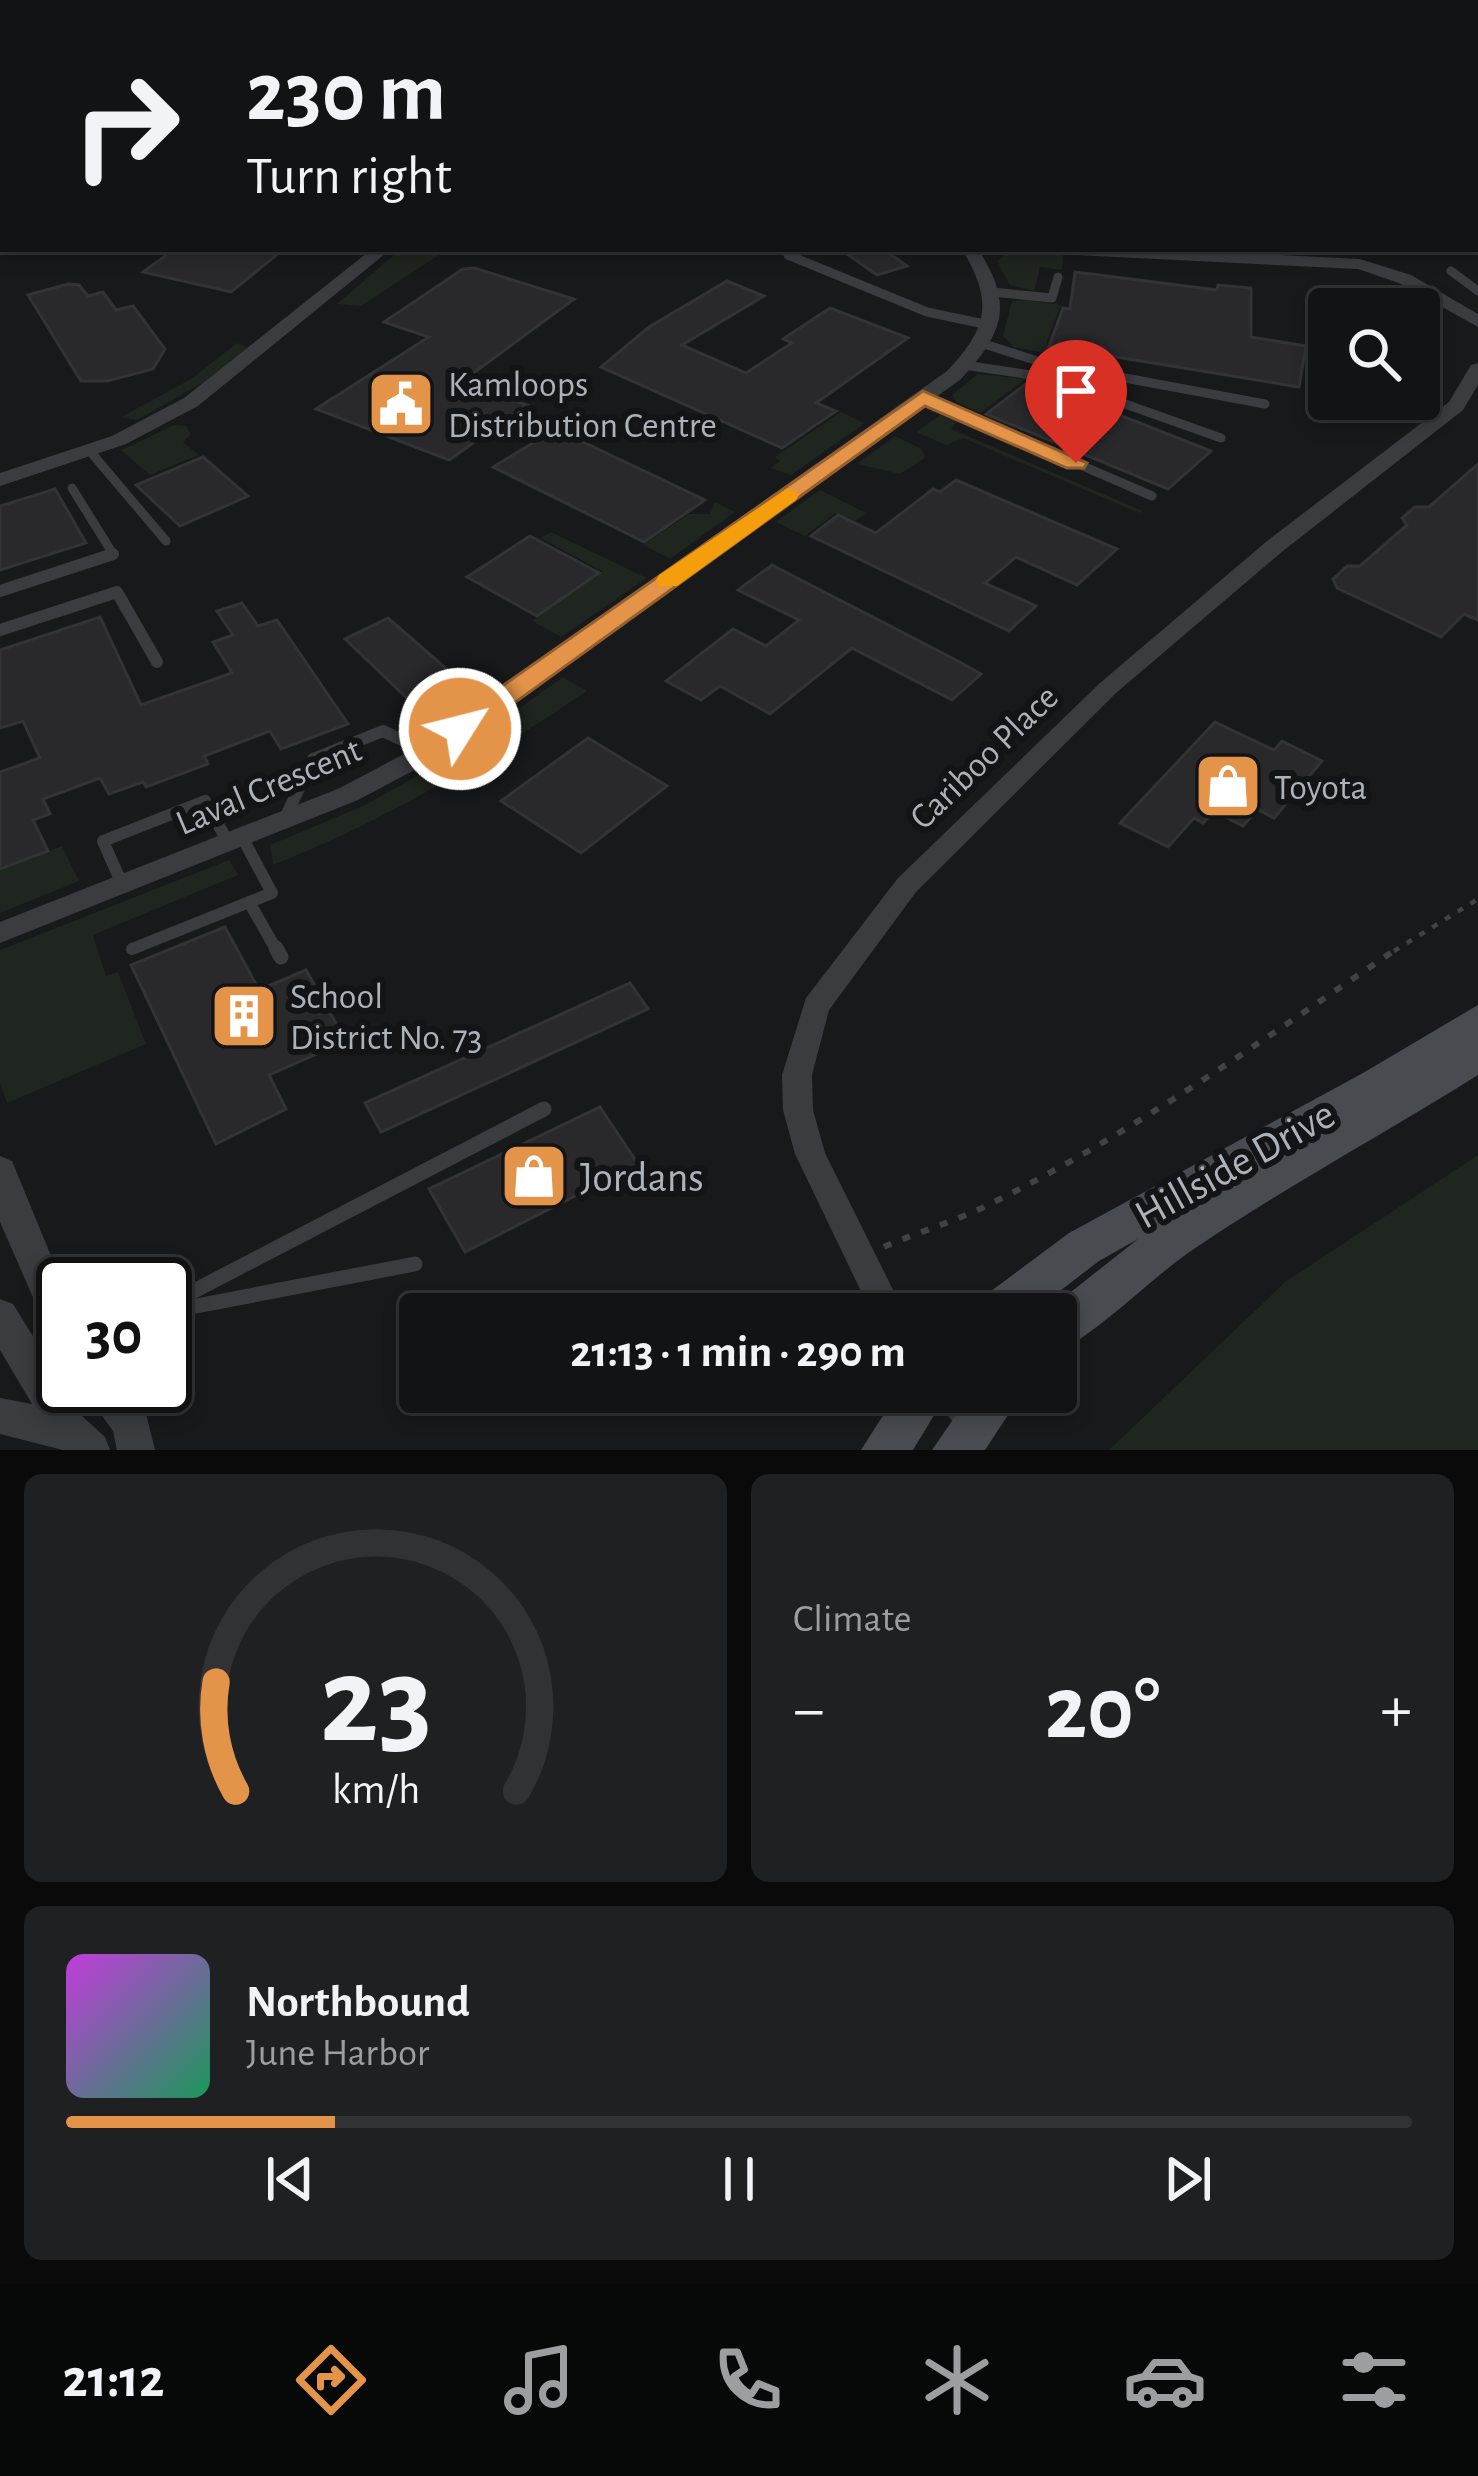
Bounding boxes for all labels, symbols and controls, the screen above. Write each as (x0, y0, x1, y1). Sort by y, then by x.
icon: right (48, 48, 204, 204)
text: 230 m (246, 52, 446, 136)
text: Turn right (246, 150, 452, 204)
map controls (1308, 288, 1440, 420)
button: search (1308, 288, 1440, 420)
pin (1025, 340, 1127, 463)
icon: arrive (1043, 358, 1109, 424)
place label: Kamloops Distribution Centre (448, 367, 717, 444)
public building icon: Kamloops Distribution Centre (366, 369, 436, 439)
position arrow (397, 666, 523, 792)
street label: Cariboo Place (904, 679, 1065, 836)
street label: Laval Crescent (171, 732, 367, 842)
shop icon: Toyota (1193, 751, 1263, 821)
place label: Toyota (1274, 770, 1367, 806)
place label: School District No. 73 (290, 979, 482, 1056)
building icon: School District No. 73 (209, 981, 279, 1051)
street label: Hillside Drive (1128, 1093, 1342, 1237)
shop icon: Jordans (499, 1141, 569, 1211)
place label: Jordans (580, 1157, 704, 1199)
speed limit sign: 30 (36, 1257, 192, 1413)
text: 21:13 · 1 min · 290 m (570, 1330, 906, 1375)
text: Climate (793, 1600, 911, 1639)
text: 23 (319, 1640, 432, 1765)
text: 20° (1045, 1665, 1160, 1755)
text: − (793, 1677, 825, 1743)
text: + (1380, 1677, 1412, 1743)
text: km/h (331, 1769, 420, 1812)
text: Northbound (246, 1980, 470, 2025)
text: June Harbor (246, 2034, 429, 2073)
icon: previous (257, 2146, 323, 2212)
icon: pause (706, 2146, 772, 2212)
icon: next (1155, 2146, 1221, 2212)
icon: directions (289, 2338, 373, 2422)
icon: music (497, 2338, 581, 2422)
icon: phone (706, 2338, 790, 2422)
icon: climate (915, 2338, 999, 2422)
icon: car (1123, 2338, 1207, 2422)
icon: filters (1332, 2338, 1416, 2422)
text: 21:12 (62, 2353, 164, 2407)

